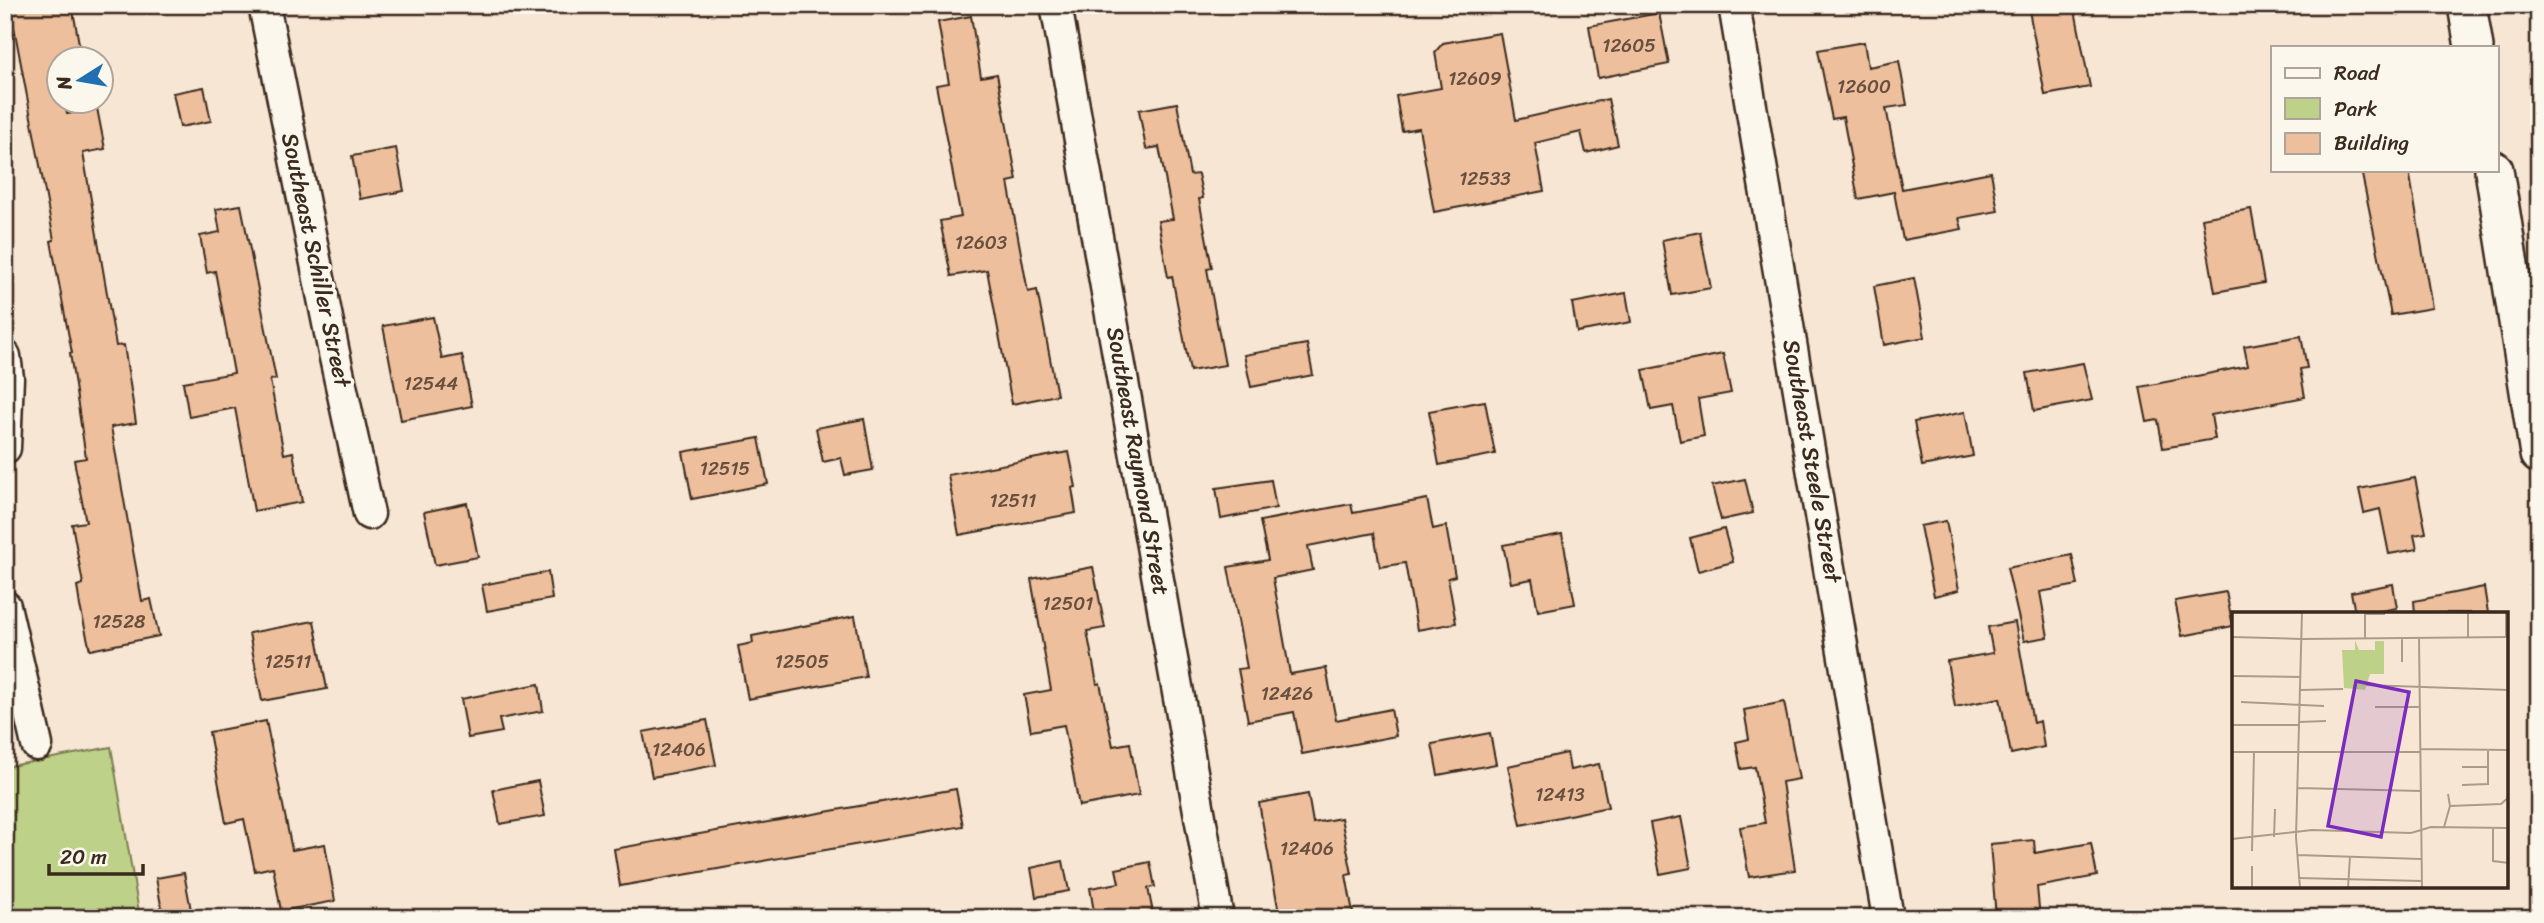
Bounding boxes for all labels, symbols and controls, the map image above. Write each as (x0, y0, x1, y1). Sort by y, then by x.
house number: 12605 (1602, 29, 1656, 62)
north arrow (46, 46, 116, 116)
legend (2271, 46, 2498, 172)
text: Road (2334, 54, 2381, 92)
house number: 12609 (1448, 62, 1502, 95)
house number: 12600 (1837, 70, 1891, 103)
text: N (46, 73, 81, 94)
text: Park (2334, 90, 2377, 128)
text: Building (2334, 124, 2410, 162)
street label: Southeast Schiller Street (269, 129, 363, 393)
house number: 12533 (1459, 162, 1511, 195)
house number: 12603 (955, 226, 1008, 259)
street label: Southeast Raymond Street (1094, 323, 1182, 599)
street label: Southeast Steele Street (1770, 336, 1854, 588)
house number: 12544 (404, 367, 458, 400)
house number: 12515 (700, 452, 751, 485)
house number: 12511 (989, 484, 1037, 517)
house number: 12501 (1043, 587, 1093, 620)
house number: 12528 (92, 605, 146, 638)
inset map (2232, 612, 2509, 888)
house number: 12511 (264, 645, 312, 678)
house number: 12505 (775, 645, 830, 678)
house number: 12426 (1261, 677, 1313, 710)
house number: 12406 (652, 733, 706, 766)
house number: 12413 (1535, 778, 1585, 811)
scale bar (49, 832, 144, 876)
house number: 12406 (1280, 832, 1334, 865)
text: 20 m (60, 838, 107, 876)

